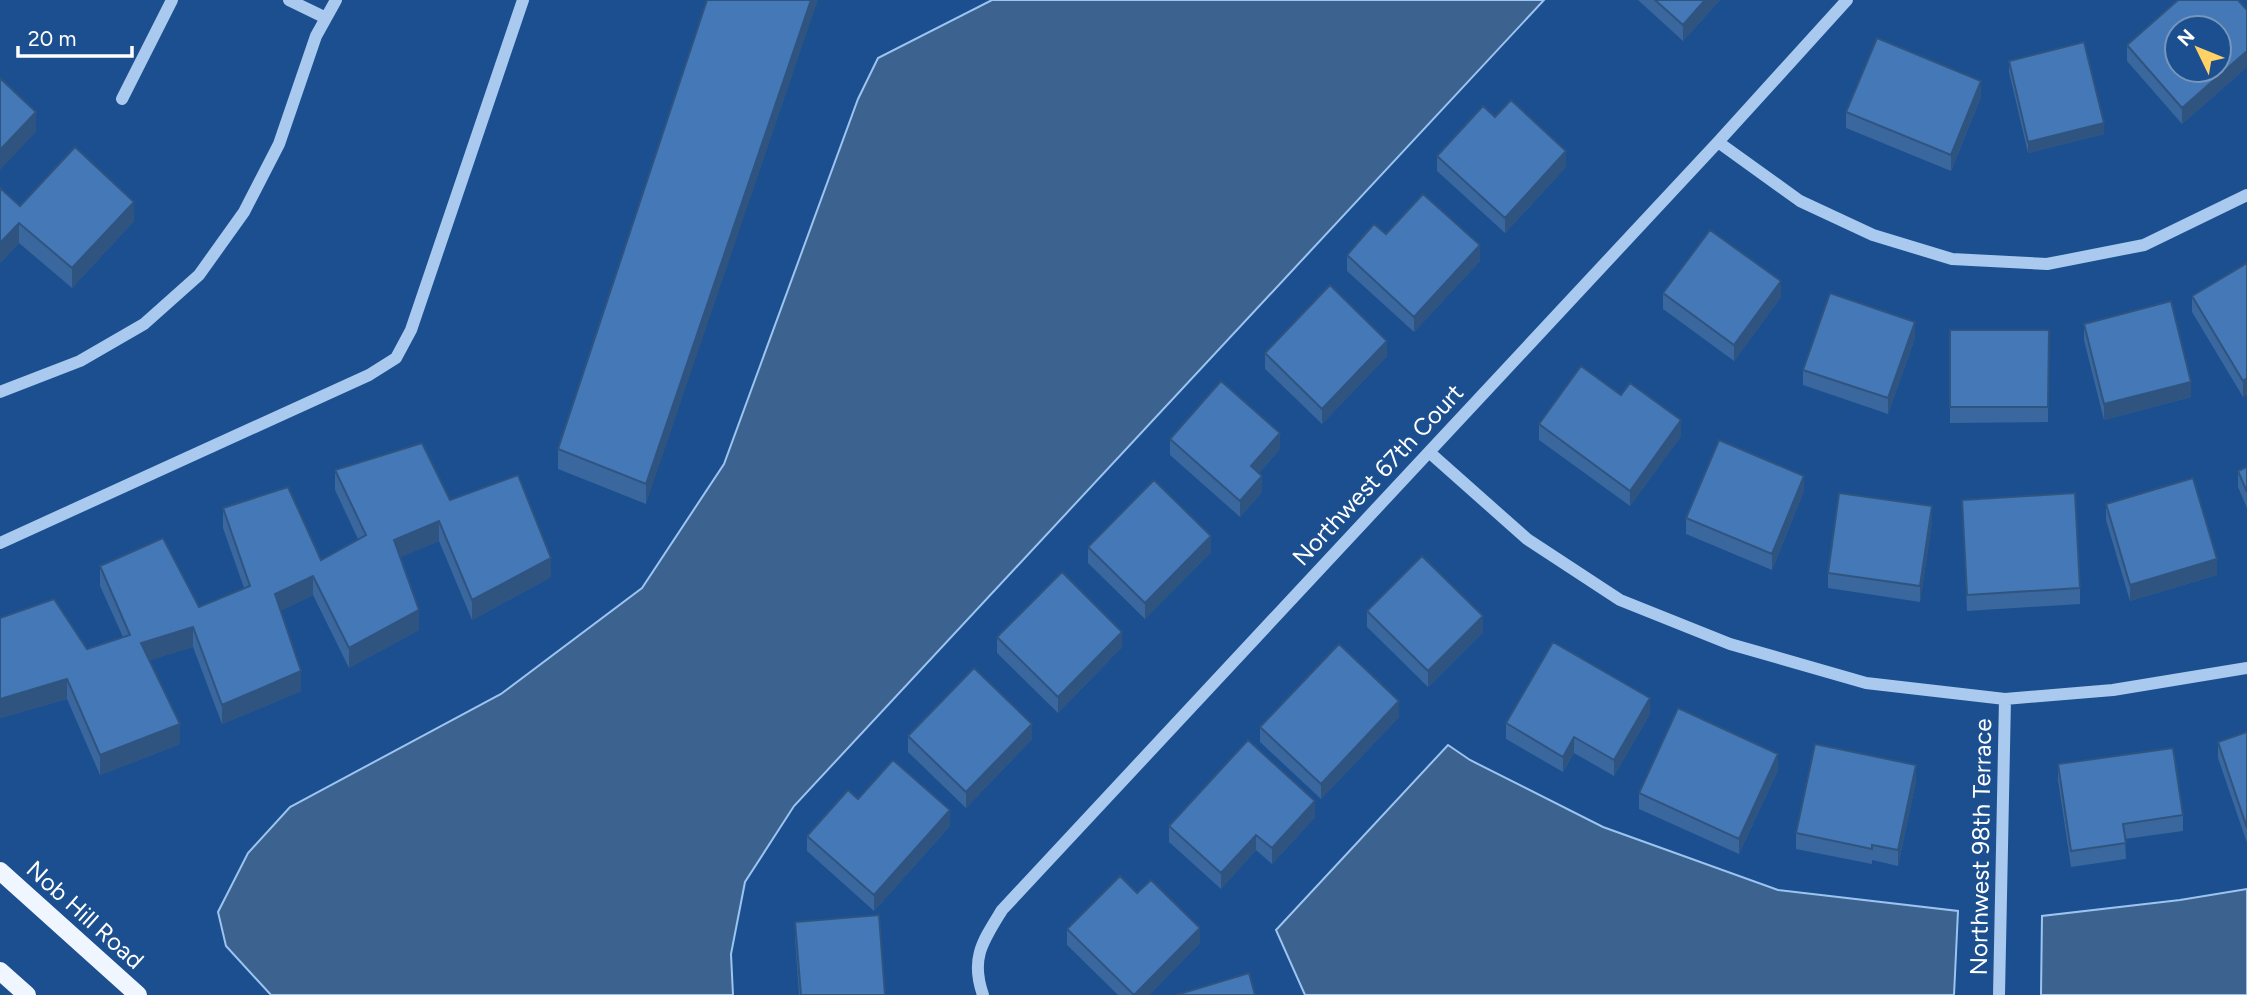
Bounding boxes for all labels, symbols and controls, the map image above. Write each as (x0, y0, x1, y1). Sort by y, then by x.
scale bar (18, 14, 131, 58)
north arrow (2163, 14, 2233, 84)
text: N (2173, 25, 2199, 51)
text: 20 m (28, 26, 76, 51)
street label: Northwest 67th Court (1286, 378, 1469, 571)
street label: Northwest 98th Terrace (1964, 718, 1997, 976)
street label: Nob Hill Road (21, 854, 150, 975)

